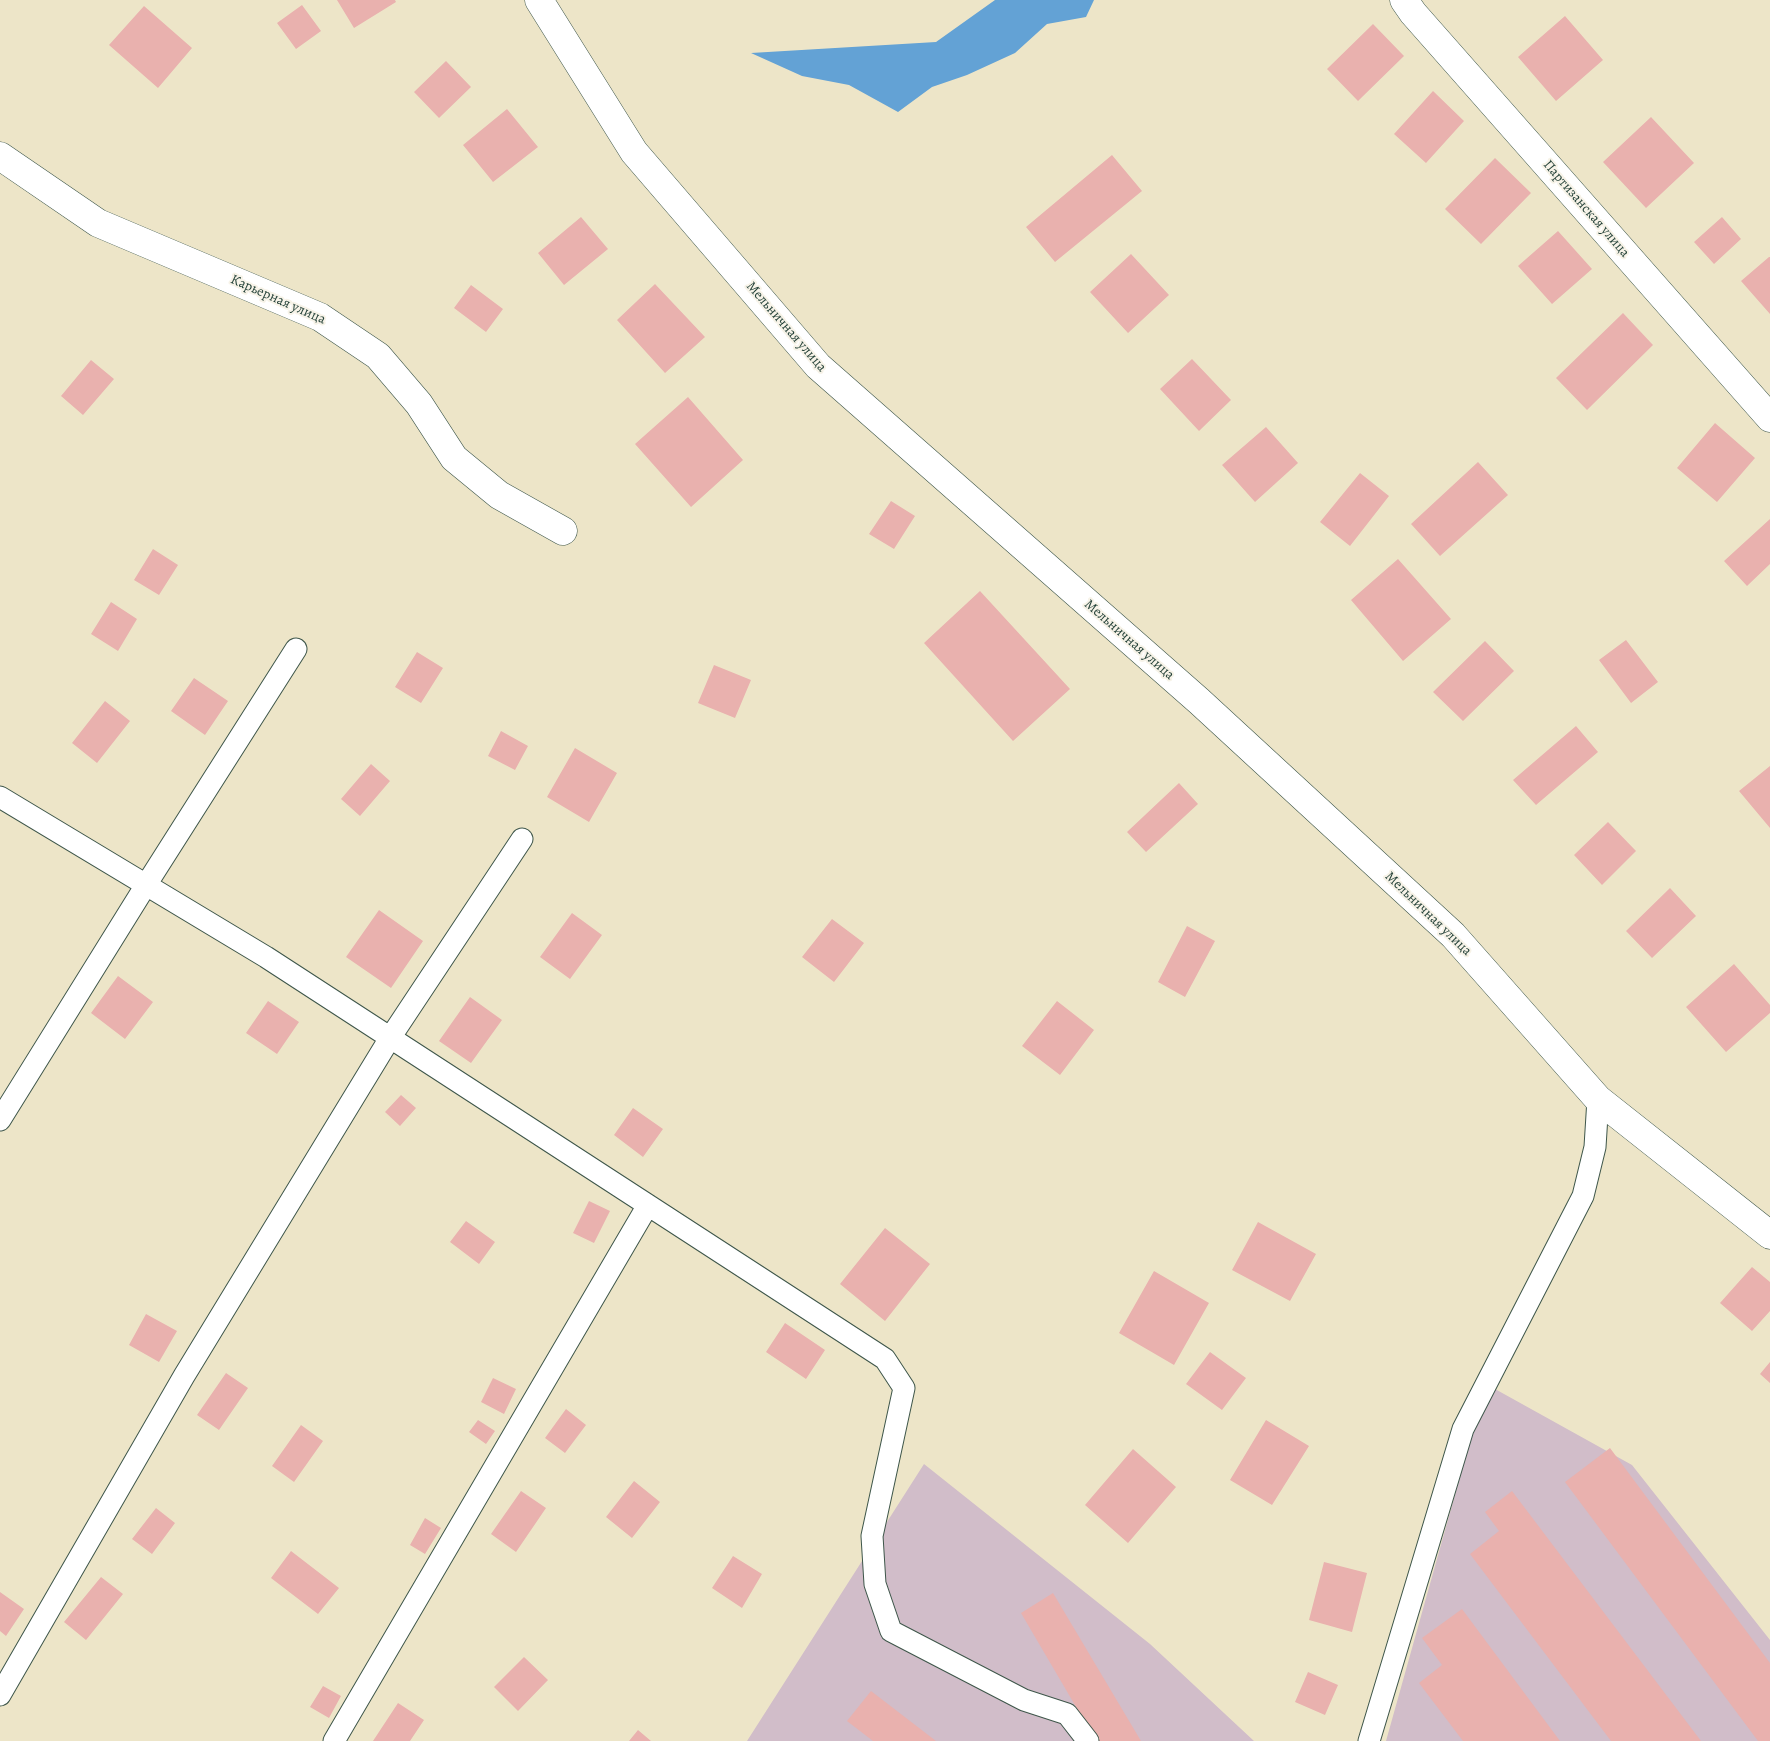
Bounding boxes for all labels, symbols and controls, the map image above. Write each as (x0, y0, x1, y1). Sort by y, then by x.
street label: Партизанская улица (1539, 157, 1633, 261)
street label: Карьерная улица (228, 272, 328, 328)
street label: Мельничная улица (742, 278, 830, 376)
street label: Мельничная улица (1080, 596, 1178, 684)
street label: Мельничная улица (1381, 868, 1475, 960)

